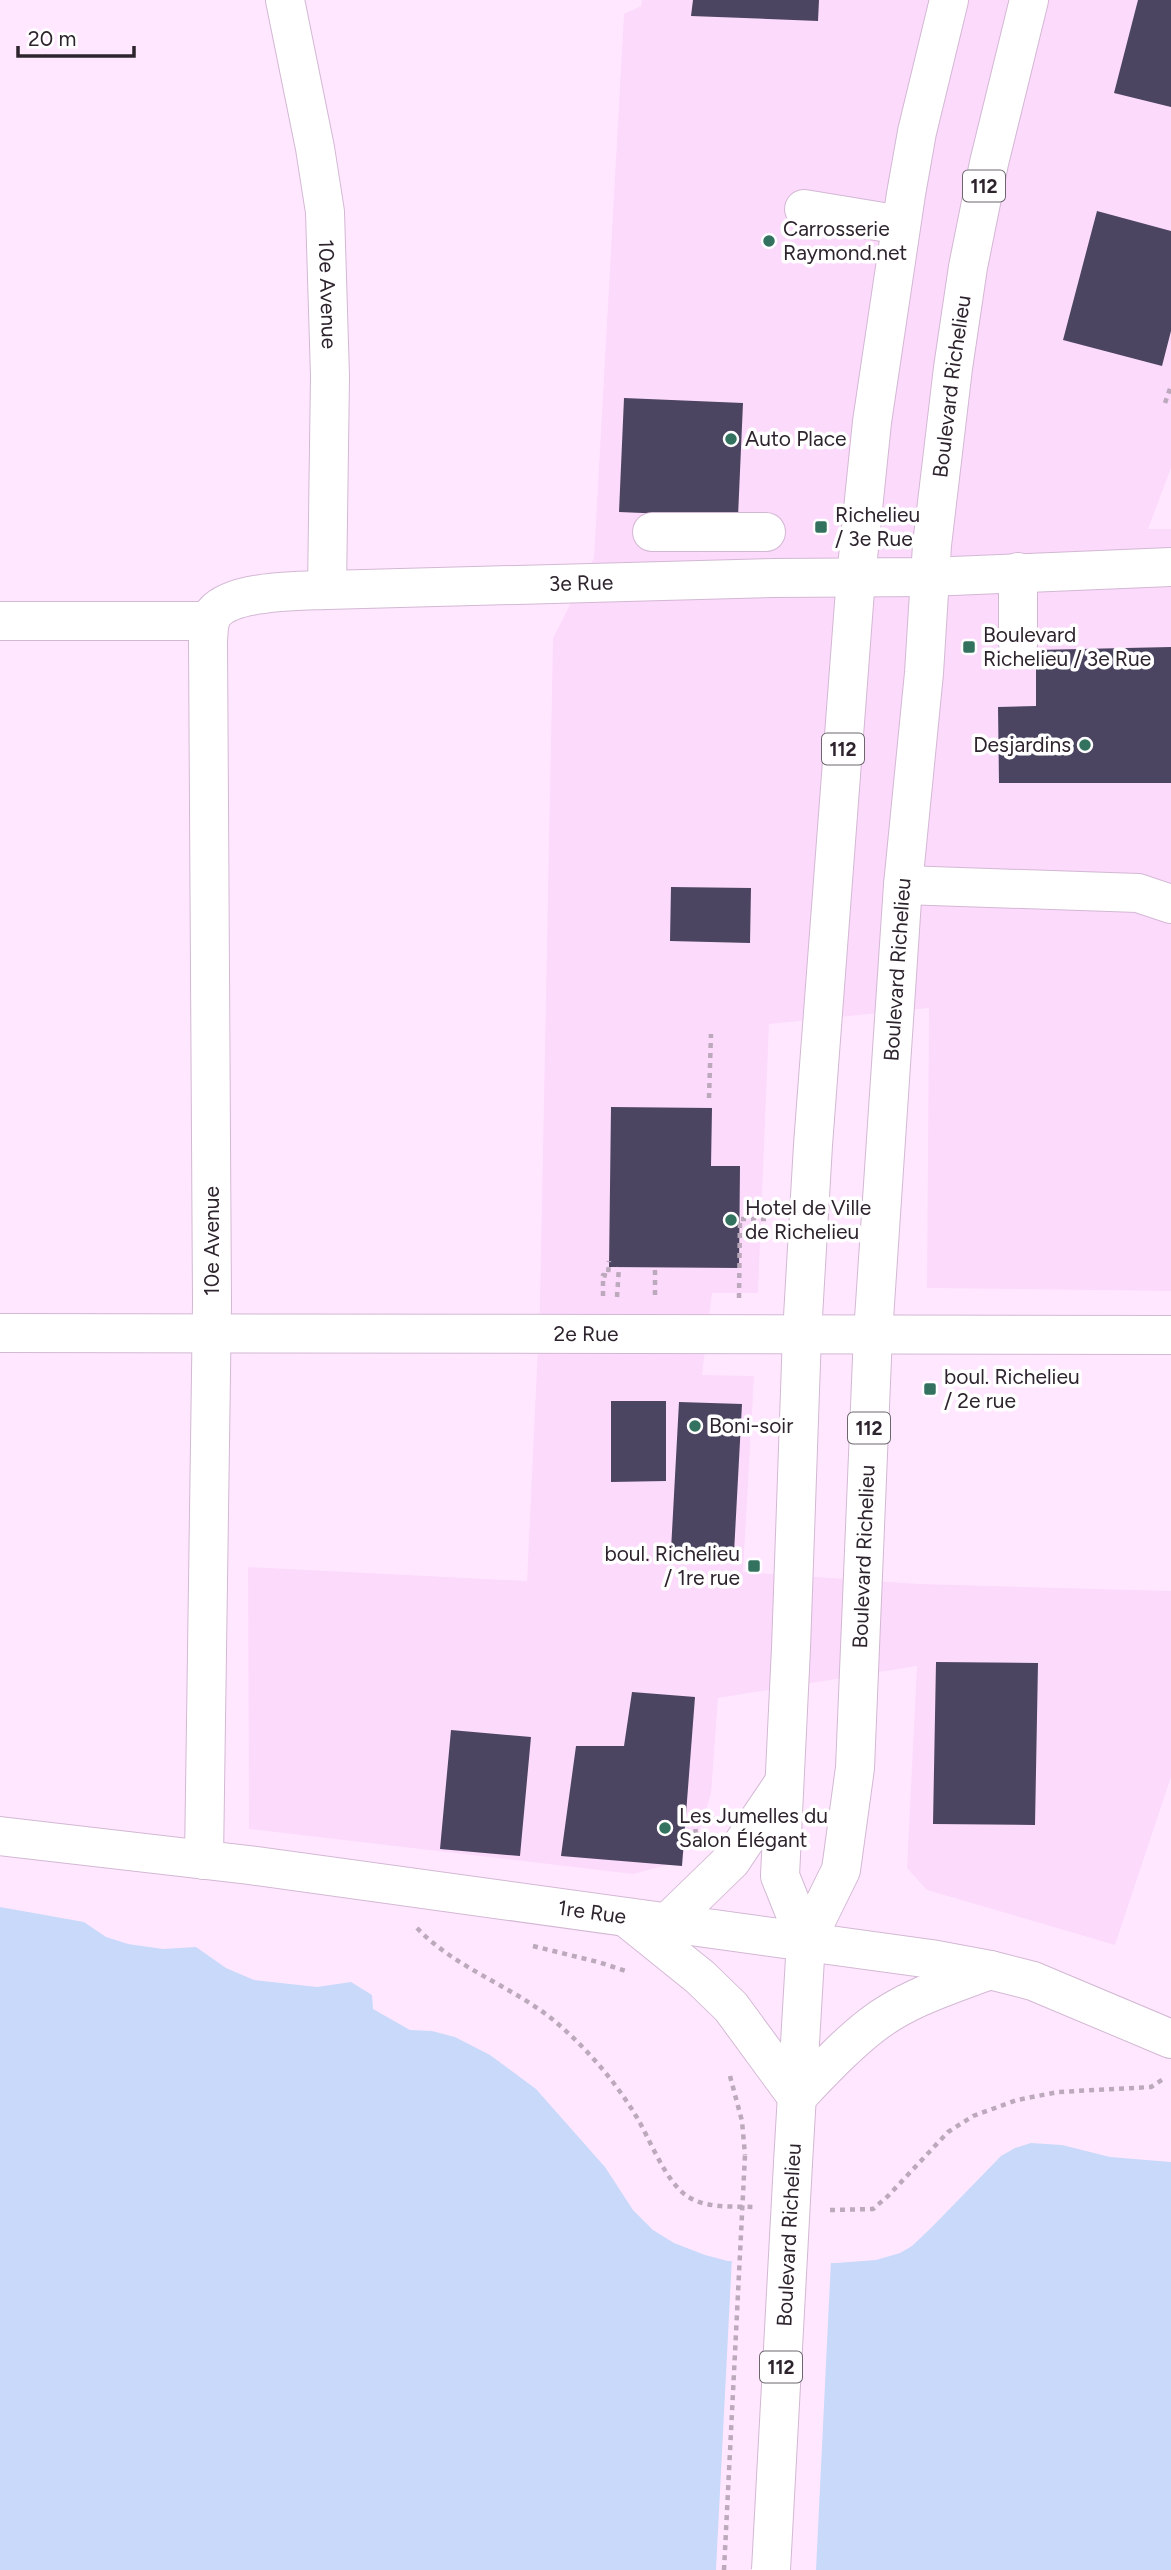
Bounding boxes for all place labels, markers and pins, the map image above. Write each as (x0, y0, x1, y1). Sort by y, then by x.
place label: Carrosserie Raymond.net (783, 216, 907, 265)
marker: Carrosserie Raymond.net (761, 233, 777, 249)
place label: Auto Place (745, 426, 847, 451)
marker: Auto Place (723, 431, 739, 447)
place label: Richelieu / 3e Rue (835, 502, 920, 551)
marker: Richelieu / 3e Rue (813, 519, 829, 535)
place label: Boulevard Richelieu / 3e Rue (983, 622, 1151, 671)
marker: Boulevard Richelieu / 3e Rue (961, 639, 977, 655)
place label: Desjardins (973, 732, 1071, 757)
marker: Desjardins (1077, 737, 1093, 753)
place label: Hotel de Ville de Richelieu (745, 1195, 871, 1244)
marker: Hotel de Ville de Richelieu (723, 1212, 739, 1228)
place label: boul. Richelieu / 2e rue (944, 1364, 1080, 1413)
marker: boul. Richelieu / 2e rue (922, 1381, 938, 1397)
place label: Boni-soir (709, 1413, 793, 1438)
marker: Boni-soir (687, 1418, 703, 1434)
place label: boul. Richelieu / 1re rue (604, 1541, 740, 1590)
marker: boul. Richelieu / 1re rue (746, 1558, 762, 1574)
place label: Les Jumelles du Salon Élégant (679, 1803, 828, 1852)
marker: Les Jumelles du Salon Élégant (657, 1820, 673, 1836)

